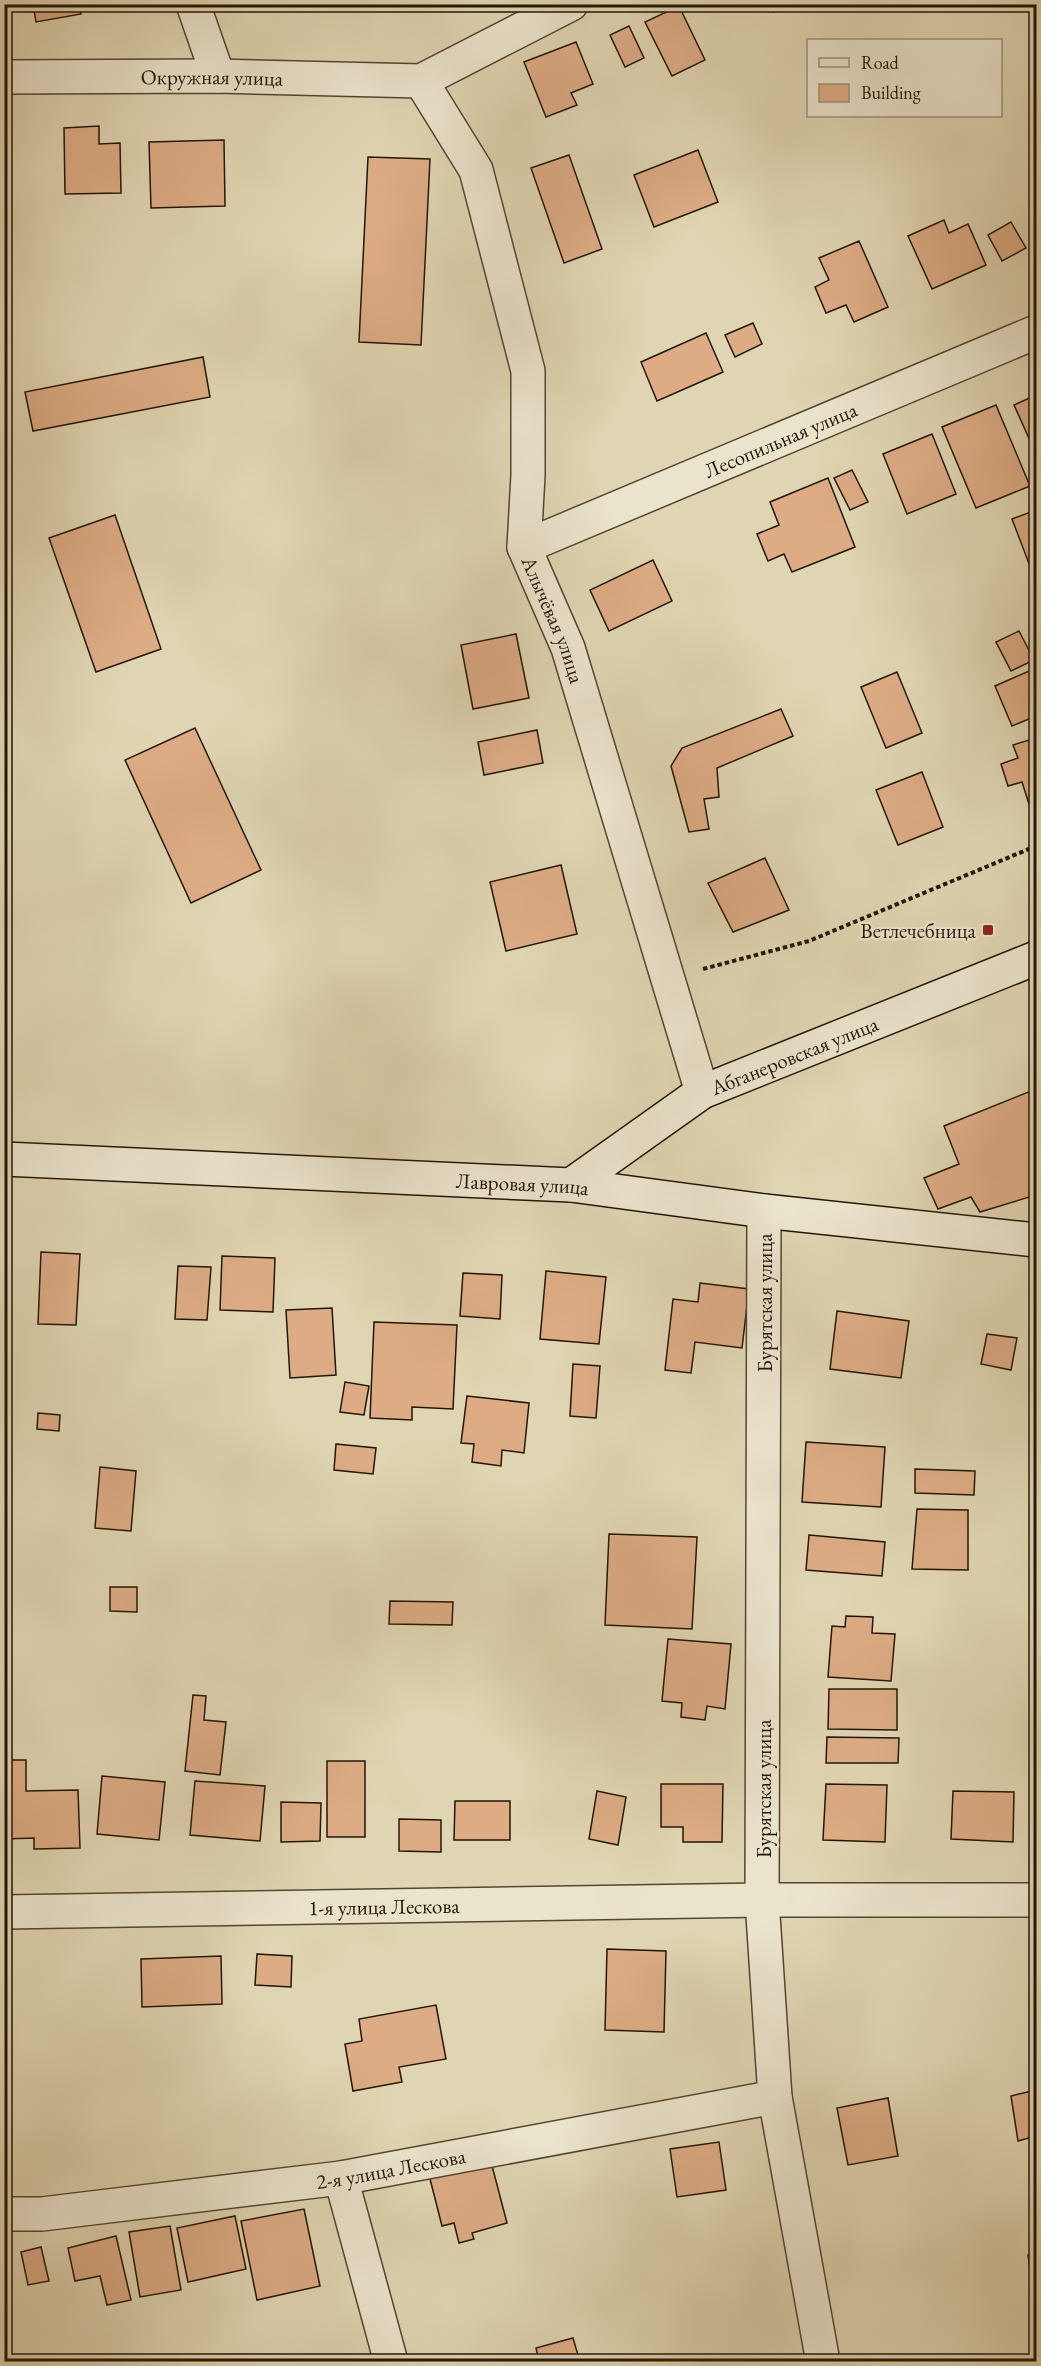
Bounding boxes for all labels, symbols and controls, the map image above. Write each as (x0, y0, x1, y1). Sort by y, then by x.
legend (807, 39, 1002, 117)
text: Road (861, 51, 900, 74)
street label: Окружная улица (141, 62, 284, 91)
text: Building (861, 81, 921, 104)
street label: Лесопильная улица (700, 395, 861, 483)
street label: Алычёвая улица (516, 551, 592, 687)
place label: Ветлечебница (860, 917, 977, 944)
marker: Ветлечебница (981, 923, 995, 937)
street label: Абганеровская улица (706, 1009, 882, 1101)
street label: Лавровая улица (455, 1166, 591, 1201)
street label: Бурятская улица (751, 1233, 778, 1373)
street label: Бурятская улица (750, 1719, 777, 1859)
street label: 1-я улица Лескова (308, 1891, 460, 1921)
street label: 2-я улица Лескова (315, 2141, 468, 2194)

